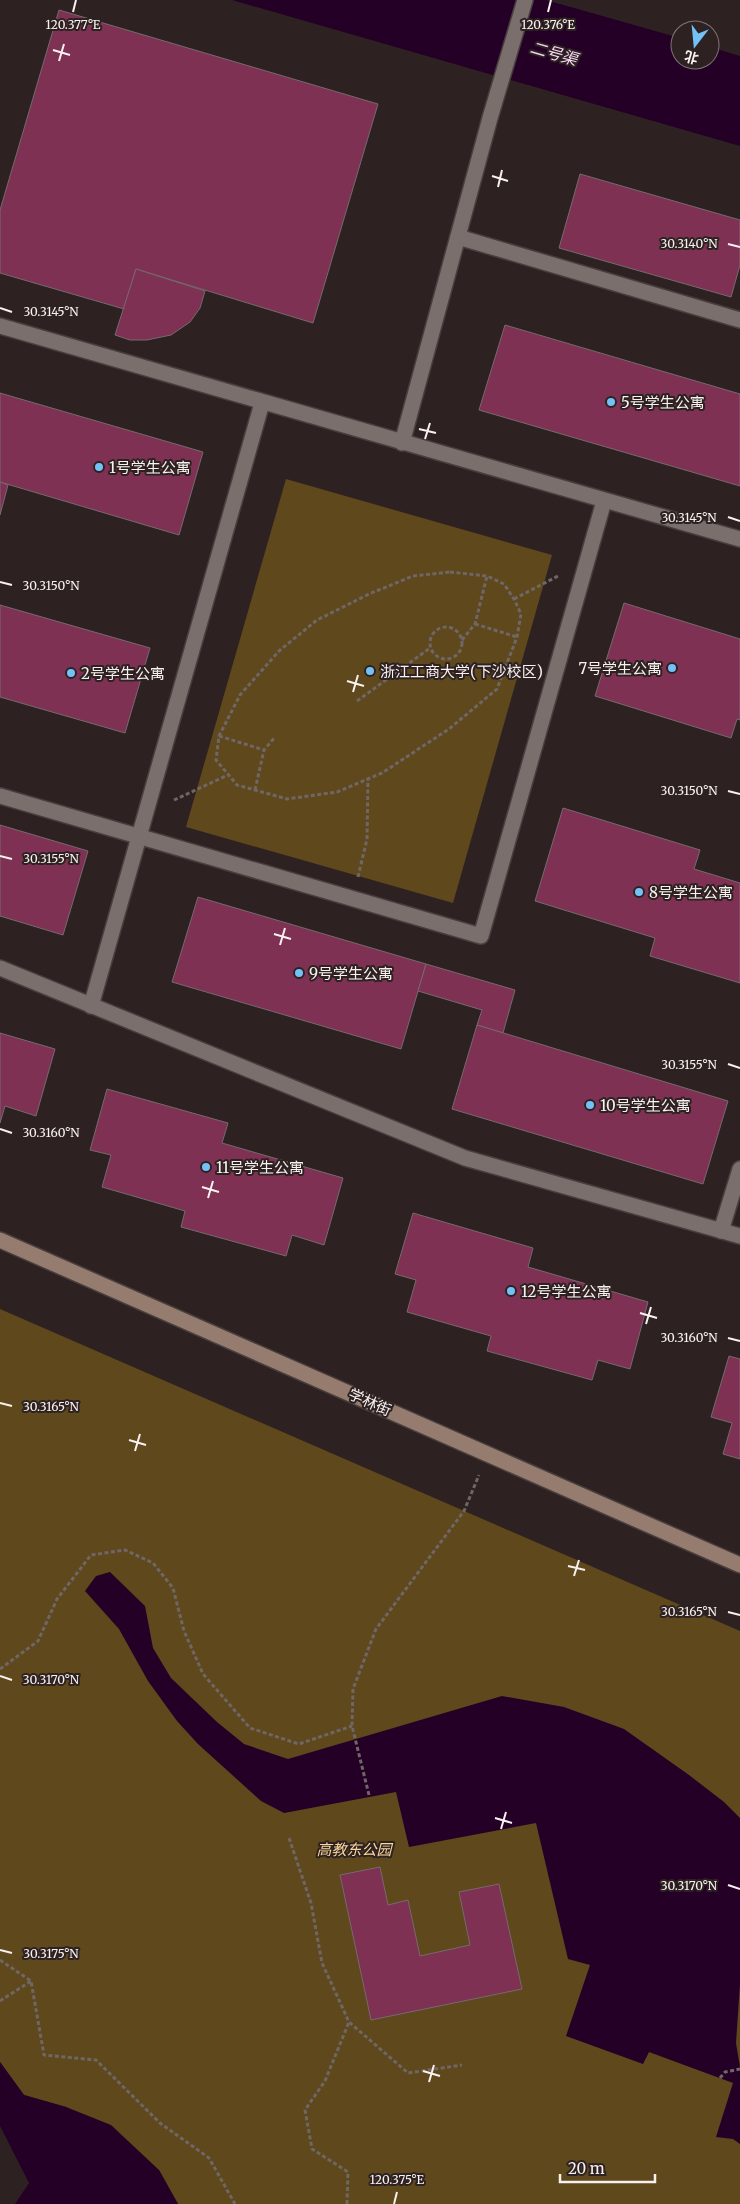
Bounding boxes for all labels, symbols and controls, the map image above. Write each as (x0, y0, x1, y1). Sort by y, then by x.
text: 120.377°E (46, 17, 101, 32)
text: 120.376°E (521, 17, 575, 32)
north arrow (670, 20, 720, 70)
water label: 二号渠 (528, 37, 582, 70)
text: 北 (682, 47, 701, 68)
text: 30.3140°N (660, 236, 718, 251)
text: 30.3145°N (23, 304, 79, 319)
place label: 5号学生公寓 (621, 393, 705, 412)
marker: 5号学生公寓 (605, 396, 617, 408)
place label: 1号学生公寓 (109, 458, 191, 477)
marker: 1号学生公寓 (93, 461, 105, 473)
text: 30.3145°N (661, 510, 717, 525)
text: 30.3150°N (23, 578, 80, 593)
place label: 7号学生公寓 (578, 659, 662, 678)
place label: 浙江工商大学(下沙校区) (380, 662, 543, 681)
marker: 7号学生公寓 (666, 662, 678, 674)
place label: 2号学生公寓 (81, 664, 165, 683)
marker: 浙江工商大学(下沙校区) (364, 665, 376, 677)
marker: 2号学生公寓 (65, 667, 77, 679)
text: 30.3150°N (661, 783, 718, 798)
text: 30.3155°N (23, 851, 79, 866)
place label: 8号学生公寓 (649, 883, 733, 902)
marker: 8号学生公寓 (633, 886, 645, 898)
place label: 9号学生公寓 (309, 964, 393, 983)
marker: 9号学生公寓 (293, 967, 305, 979)
text: 30.3155°N (661, 1057, 717, 1072)
place label: 10号学生公寓 (600, 1096, 691, 1115)
marker: 10号学生公寓 (584, 1099, 596, 1111)
text: 30.3160°N (22, 1125, 80, 1140)
place label: 11号学生公寓 (216, 1158, 304, 1177)
marker: 11号学生公寓 (200, 1161, 212, 1173)
place label: 12号学生公寓 (521, 1282, 612, 1301)
marker: 12号学生公寓 (505, 1285, 517, 1297)
text: 30.3160°N (660, 1330, 718, 1345)
street label: 学林街 (346, 1384, 394, 1420)
text: 30.3165°N (23, 1399, 80, 1414)
text: 30.3165°N (661, 1604, 718, 1619)
text: 30.3170°N (23, 1672, 80, 1687)
park label: 高教东公园 (316, 1840, 393, 1859)
text: 30.3170°N (661, 1878, 718, 1893)
text: 30.3175°N (23, 1946, 79, 1961)
scale bar (560, 2152, 655, 2184)
text: 20 m (568, 2159, 605, 2178)
text: 120.375°E (370, 2172, 425, 2187)

